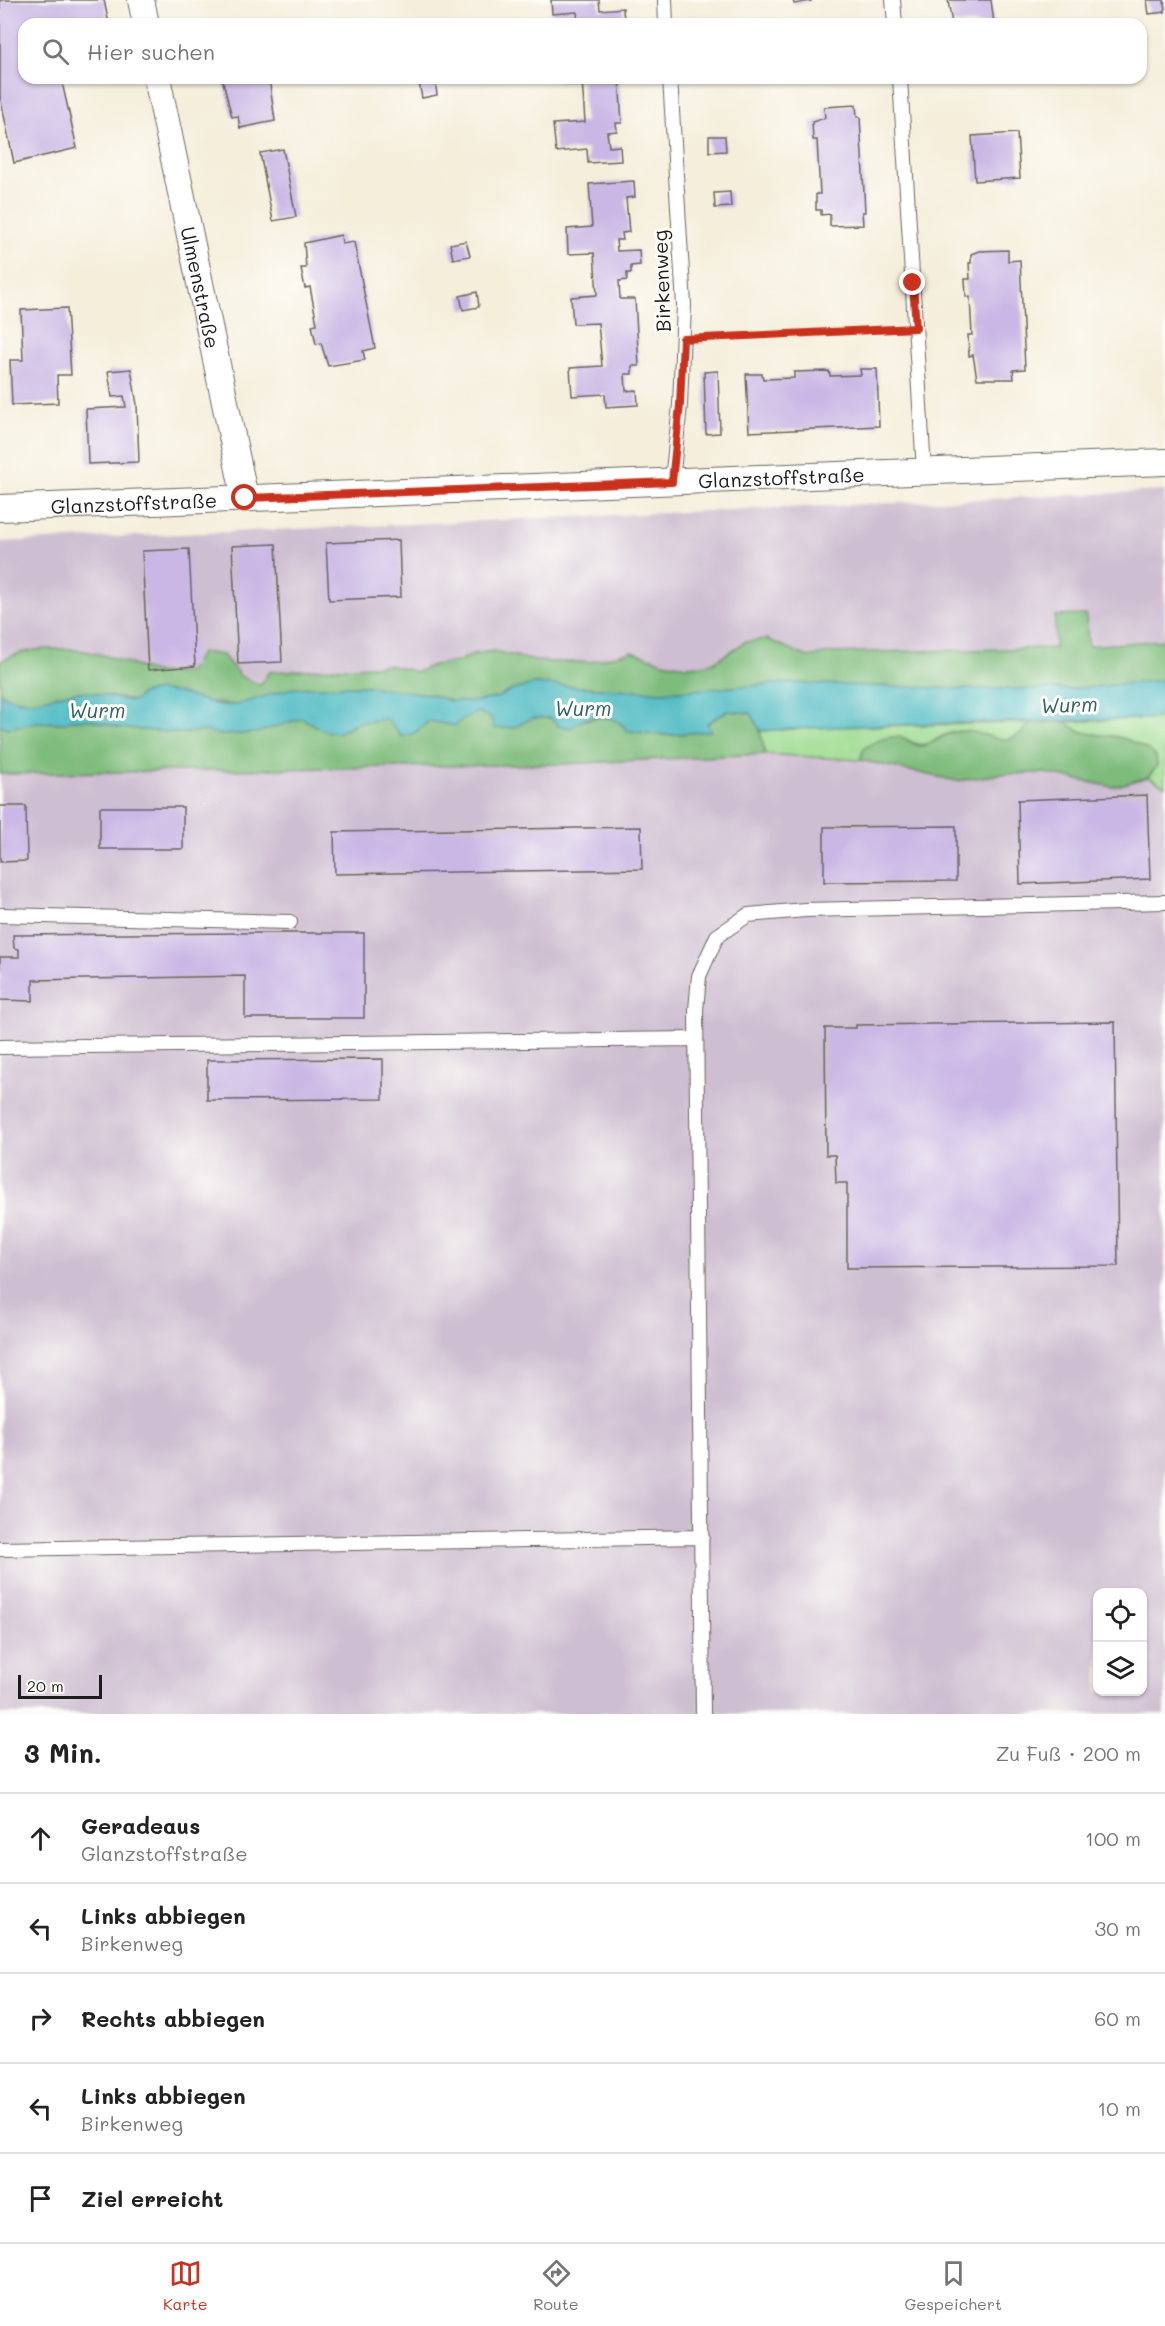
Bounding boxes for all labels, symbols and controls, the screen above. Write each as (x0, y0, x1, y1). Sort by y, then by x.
search box (18, 18, 1147, 84)
icon: search (39, 35, 72, 68)
text: Hier suchen (87, 37, 215, 66)
street label: Ulmenstraße (175, 224, 226, 351)
street label: Birkenweg (646, 229, 676, 333)
route end (899, 269, 925, 295)
street label: Glanzstoffstraße (698, 461, 865, 493)
route start (231, 484, 257, 510)
street label: Glanzstoffstraße (50, 486, 218, 519)
water label: Wurm (1040, 690, 1098, 718)
water label: Wurm (554, 694, 612, 721)
water label: Wurm (68, 696, 126, 723)
map controls (1093, 1588, 1147, 1696)
button: locate (1093, 1588, 1147, 1642)
button: layers (1093, 1642, 1147, 1696)
scale bar (18, 1672, 102, 1700)
text: 20 m (27, 1675, 64, 1696)
text: 3 Min. (24, 1736, 102, 1770)
text: Zu Fuß · 200 m (996, 1740, 1141, 1766)
text: Geradeaus (81, 1811, 200, 1840)
icon: ahead (24, 1822, 57, 1855)
text: 100 m (1085, 1825, 1141, 1851)
text: Glanzstoffstraße (81, 1840, 248, 1866)
text: Links abbiegen (81, 1901, 246, 1930)
icon: left (24, 1912, 57, 1945)
text: 30 m (1095, 1915, 1141, 1941)
text: Birkenweg (81, 1930, 183, 1956)
icon: right (24, 2002, 57, 2035)
text: Rechts abbiegen (81, 2004, 265, 2033)
text: 60 m (1094, 2005, 1141, 2031)
text: Links abbiegen (81, 2081, 246, 2110)
icon: left (24, 2092, 57, 2125)
text: 10 m (1097, 2095, 1141, 2121)
text: Birkenweg (81, 2110, 183, 2136)
icon: arrive (24, 2182, 57, 2215)
text: Ziel erreicht (81, 2184, 223, 2213)
tab: Karte (163, 2257, 208, 2314)
tab: Route (533, 2257, 579, 2314)
tab: Gespeichert (904, 2257, 1002, 2314)

